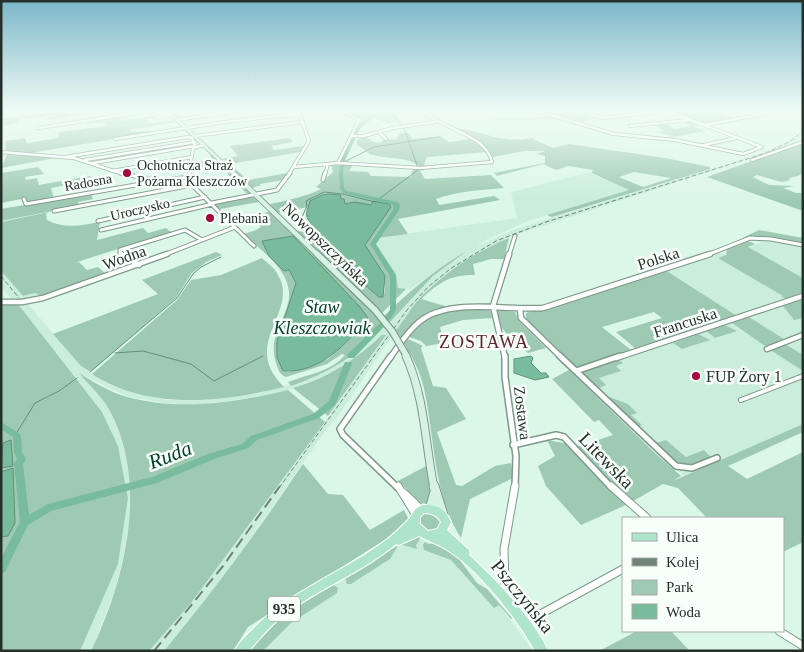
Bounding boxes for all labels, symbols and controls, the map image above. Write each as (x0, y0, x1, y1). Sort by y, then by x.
place label: Ochotnicza Straż Pożarna Kleszczów (137, 158, 248, 189)
marker: Ochotnicza Straż Pożarna Kleszczów (121, 167, 133, 179)
street label: Radosna (63, 171, 114, 194)
street label: Uroczysko (109, 195, 171, 224)
street label: Nowopszczyńska (279, 199, 372, 290)
place label: Plebania (220, 211, 269, 226)
marker: Plebania (204, 212, 216, 224)
street label: Wodna (100, 242, 148, 273)
street label: Polska (635, 244, 681, 273)
water label: Staw Kleszczowiak (273, 297, 372, 338)
street label: Francuska (651, 304, 719, 341)
district label: ZOSTAWA (439, 332, 529, 352)
place label: FUP Żory 1 (706, 368, 782, 386)
marker: FUP Żory 1 (690, 370, 702, 382)
street label: Zostawa (511, 385, 534, 441)
street label: Litewska (575, 428, 639, 493)
water label: Ruda (144, 436, 195, 475)
legend (622, 517, 784, 632)
text: Ulica (666, 529, 699, 545)
text: Kolej (666, 554, 699, 570)
street label: Pszczyńska (487, 556, 559, 637)
text: Park (666, 579, 694, 595)
road number: 935 (268, 596, 300, 622)
text: Woda (666, 604, 701, 620)

